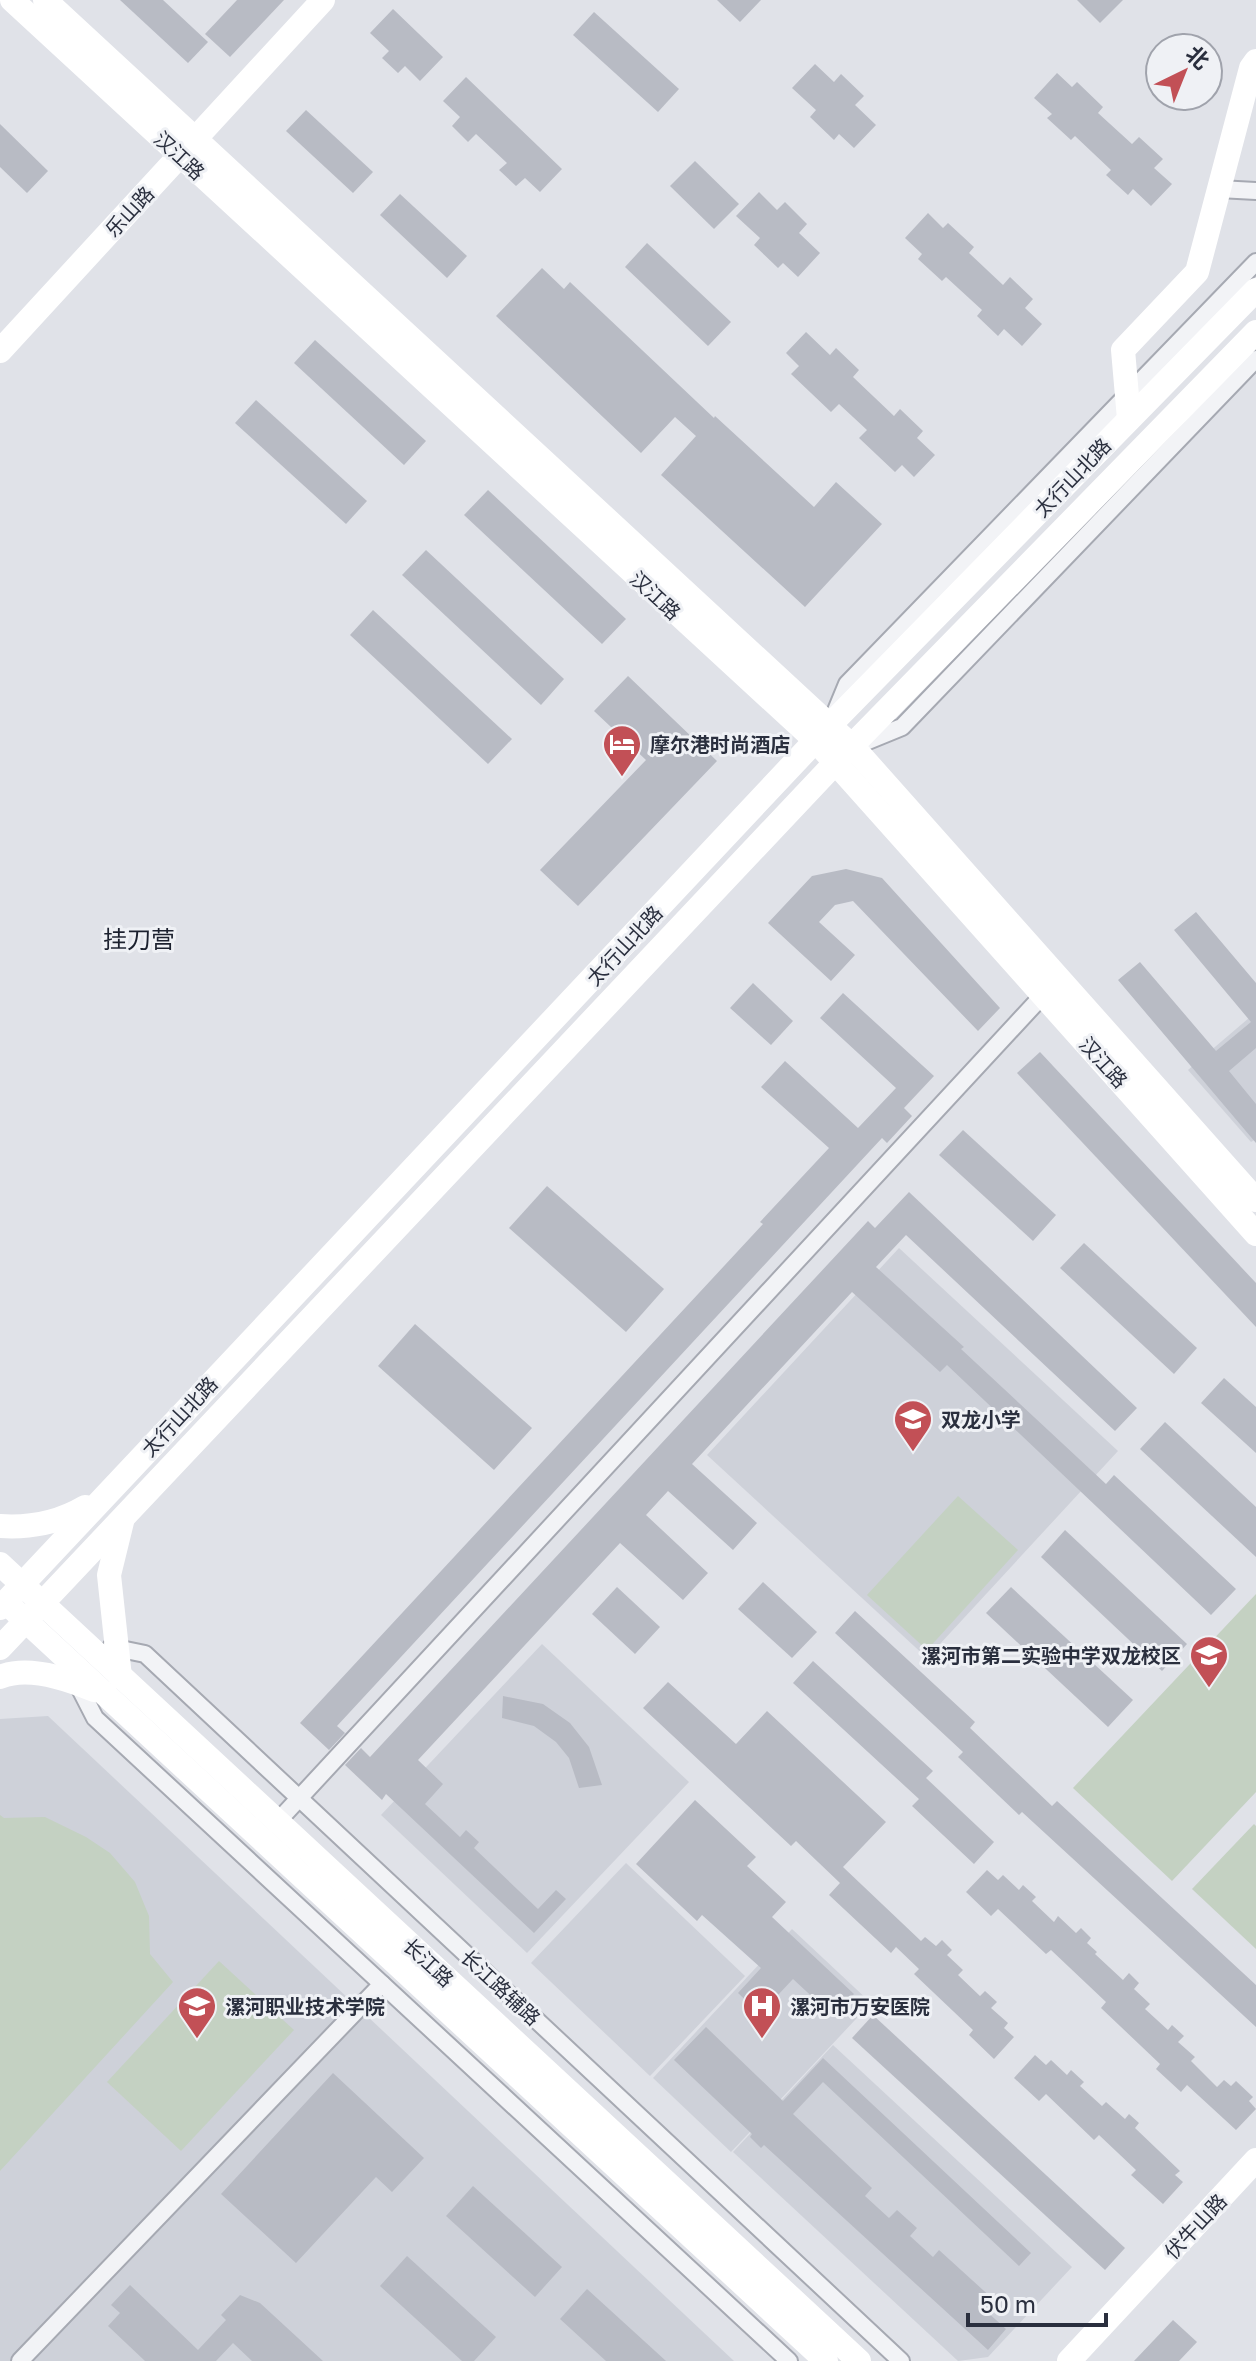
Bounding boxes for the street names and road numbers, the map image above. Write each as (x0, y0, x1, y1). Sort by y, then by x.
street label: 汉江路 (150, 126, 210, 184)
street label: 乐山路 (100, 181, 158, 241)
street label: 太行山北路 (1029, 433, 1115, 521)
street label: 汉江路 (626, 566, 686, 624)
street label: 太行山北路 (581, 900, 667, 990)
street label: 汉江路 (1075, 1032, 1133, 1092)
street label: 太行山北路 (136, 1371, 222, 1461)
street label: 长江路 (399, 1933, 459, 1991)
street label: 长江路辅路 (456, 1944, 546, 2030)
street label: 伏牛山路 (1159, 2189, 1231, 2263)

